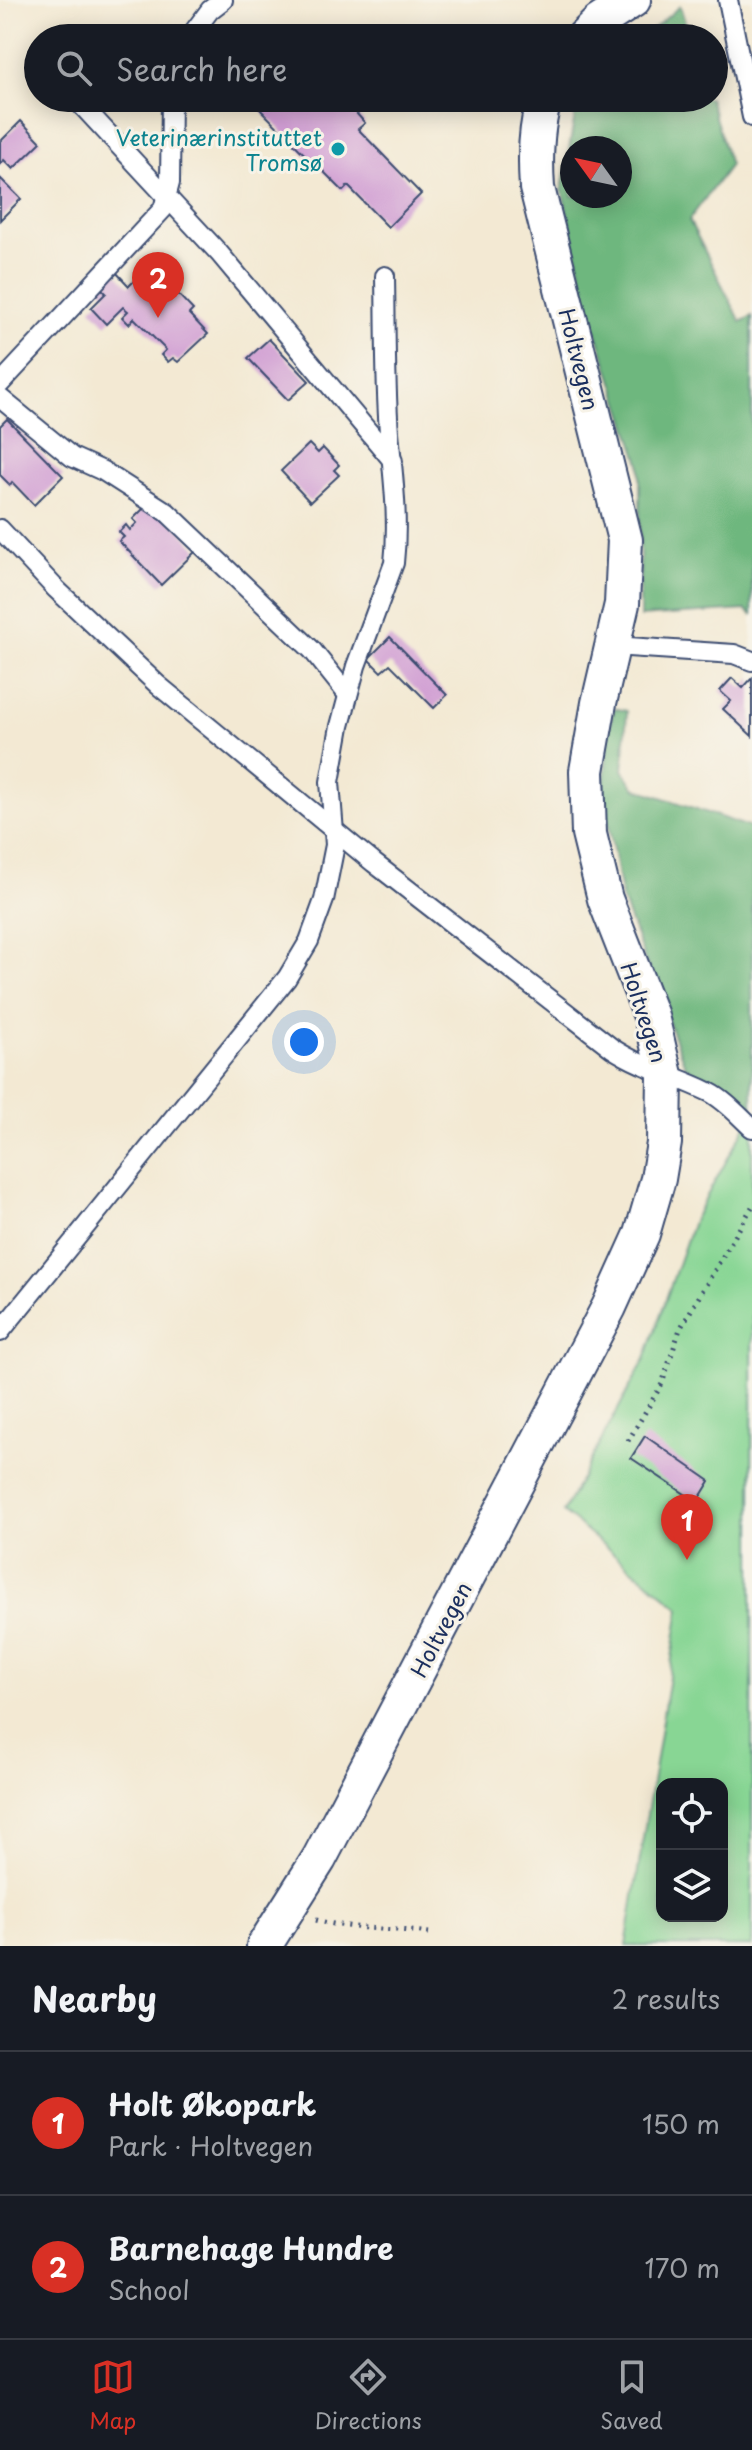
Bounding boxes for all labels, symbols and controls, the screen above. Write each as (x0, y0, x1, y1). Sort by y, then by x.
search box (24, 24, 728, 112)
icon: search (52, 46, 96, 90)
text: Search here (116, 46, 288, 91)
place label: Veterinærinstituttet Tromsø (116, 120, 322, 178)
north arrow (560, 136, 632, 208)
marker: Veterinærinstituttet Tromsø (329, 140, 347, 158)
pin: 2 (132, 252, 184, 318)
street label: Holtvegen (551, 305, 609, 413)
street label: Holtvegen (613, 957, 677, 1067)
your location (284, 1022, 324, 1062)
pin: 1 (661, 1494, 713, 1560)
street label: Holtvegen (401, 1575, 479, 1683)
map controls (656, 1778, 728, 1922)
button: locate (656, 1778, 728, 1850)
button: layers (656, 1850, 728, 1922)
text: Nearby (32, 1972, 157, 2024)
text: 2 results (612, 1979, 720, 2018)
text: Holt Økopark (108, 2081, 316, 2126)
text: 1 (52, 2104, 64, 2143)
text: 150 m (642, 2104, 720, 2143)
text: Park · Holtvegen (108, 2126, 313, 2165)
text: Barnehage Hundre (108, 2225, 394, 2270)
text: 2 (49, 2248, 67, 2287)
text: 170 m (645, 2248, 720, 2287)
text: School (108, 2270, 190, 2309)
tab: Map (89, 2355, 136, 2436)
tab: Directions (315, 2355, 422, 2436)
tab: Saved (600, 2355, 663, 2436)

